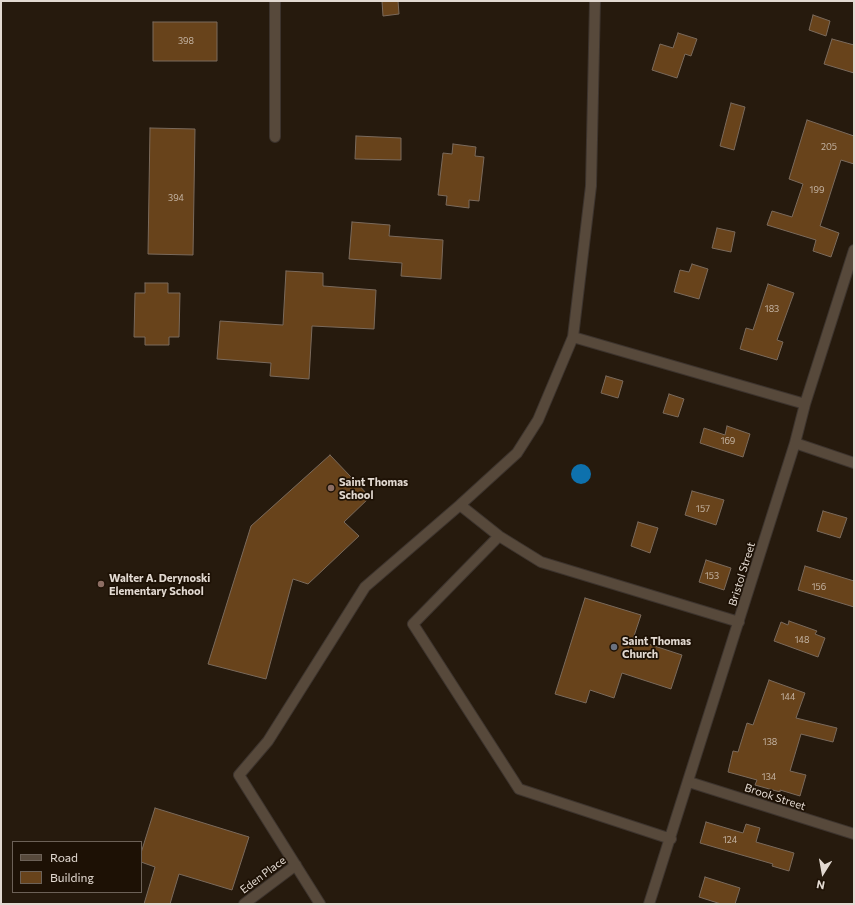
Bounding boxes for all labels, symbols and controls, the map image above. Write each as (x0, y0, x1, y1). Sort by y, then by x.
house number: 398 (178, 36, 194, 46)
house number: 205 (821, 142, 837, 152)
house number: 199 (810, 185, 824, 195)
house number: 394 (168, 193, 184, 203)
house number: 183 (765, 304, 779, 314)
house number: 169 (721, 436, 735, 446)
place label: Saint Thomas School (339, 475, 408, 501)
marker: Saint Thomas School (326, 483, 336, 493)
house number: 157 (696, 504, 710, 514)
street label: Bristol Street (726, 540, 758, 608)
place label: Walter A. Derynoski Elementary School (109, 571, 210, 597)
house number: 153 (705, 571, 719, 581)
marker: Walter A. Derynoski Elementary School (96, 579, 106, 589)
house number: 156 (812, 582, 826, 592)
place label: Saint Thomas Church (622, 634, 691, 660)
house number: 148 (795, 635, 809, 645)
marker: Saint Thomas Church (609, 642, 619, 652)
house number: 144 (781, 692, 795, 702)
house number: 138 (763, 737, 777, 747)
house number: 134 (762, 772, 776, 782)
street label: Brook Street (743, 781, 807, 813)
house number: 124 (723, 835, 737, 845)
legend (12, 841, 142, 893)
text: Road (50, 850, 78, 864)
north arrow (803, 853, 843, 893)
street label: Eden Place (238, 854, 288, 896)
text: Building (50, 870, 94, 884)
text: N (815, 878, 826, 892)

